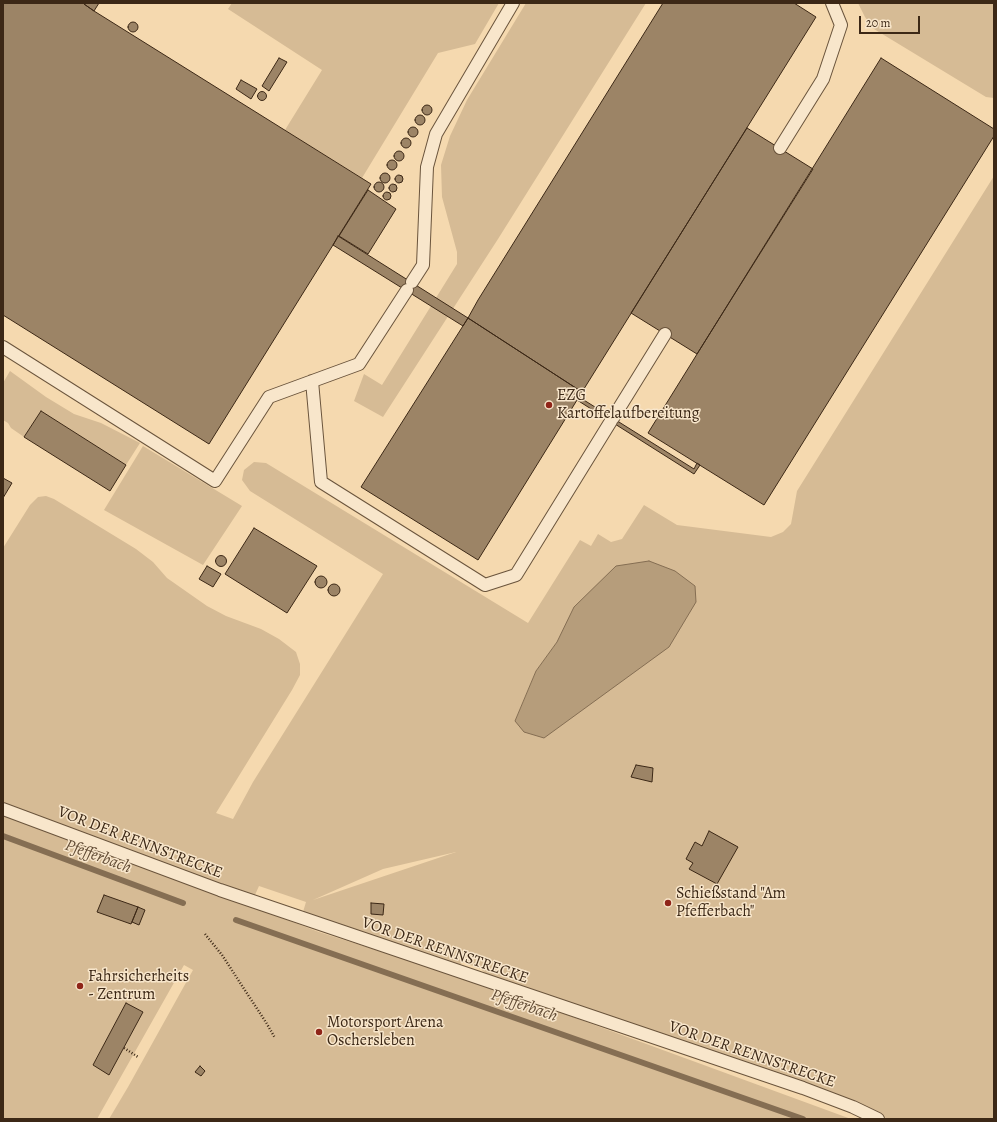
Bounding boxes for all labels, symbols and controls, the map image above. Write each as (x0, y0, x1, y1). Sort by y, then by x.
scale bar (861, 8, 922, 34)
text: 20 m (866, 15, 890, 31)
place label: EZG Kartoffelaufbereitung (557, 386, 700, 424)
marker: EZG Kartoffelaufbereitung (544, 400, 554, 410)
street label: VOR DER RENNSTRECKE (55, 803, 225, 883)
water label: Pfefferbach (62, 836, 134, 878)
place label: Schießstand "Am Pfefferbach" (676, 884, 786, 922)
marker: Schießstand "Am Pfefferbach" (663, 898, 673, 908)
street label: VOR DER RENNSTRECKE (359, 913, 531, 989)
place label: Fahrsicherheits - Zentrum (88, 967, 189, 1005)
marker: Fahrsicherheits - Zentrum (75, 981, 85, 991)
water label: Pfefferbach (488, 985, 560, 1027)
place label: Motorsport Arena Oschersleben (327, 1013, 443, 1051)
street label: VOR DER RENNSTRECKE (666, 1017, 838, 1093)
marker: Motorsport Arena Oschersleben (314, 1027, 324, 1037)

